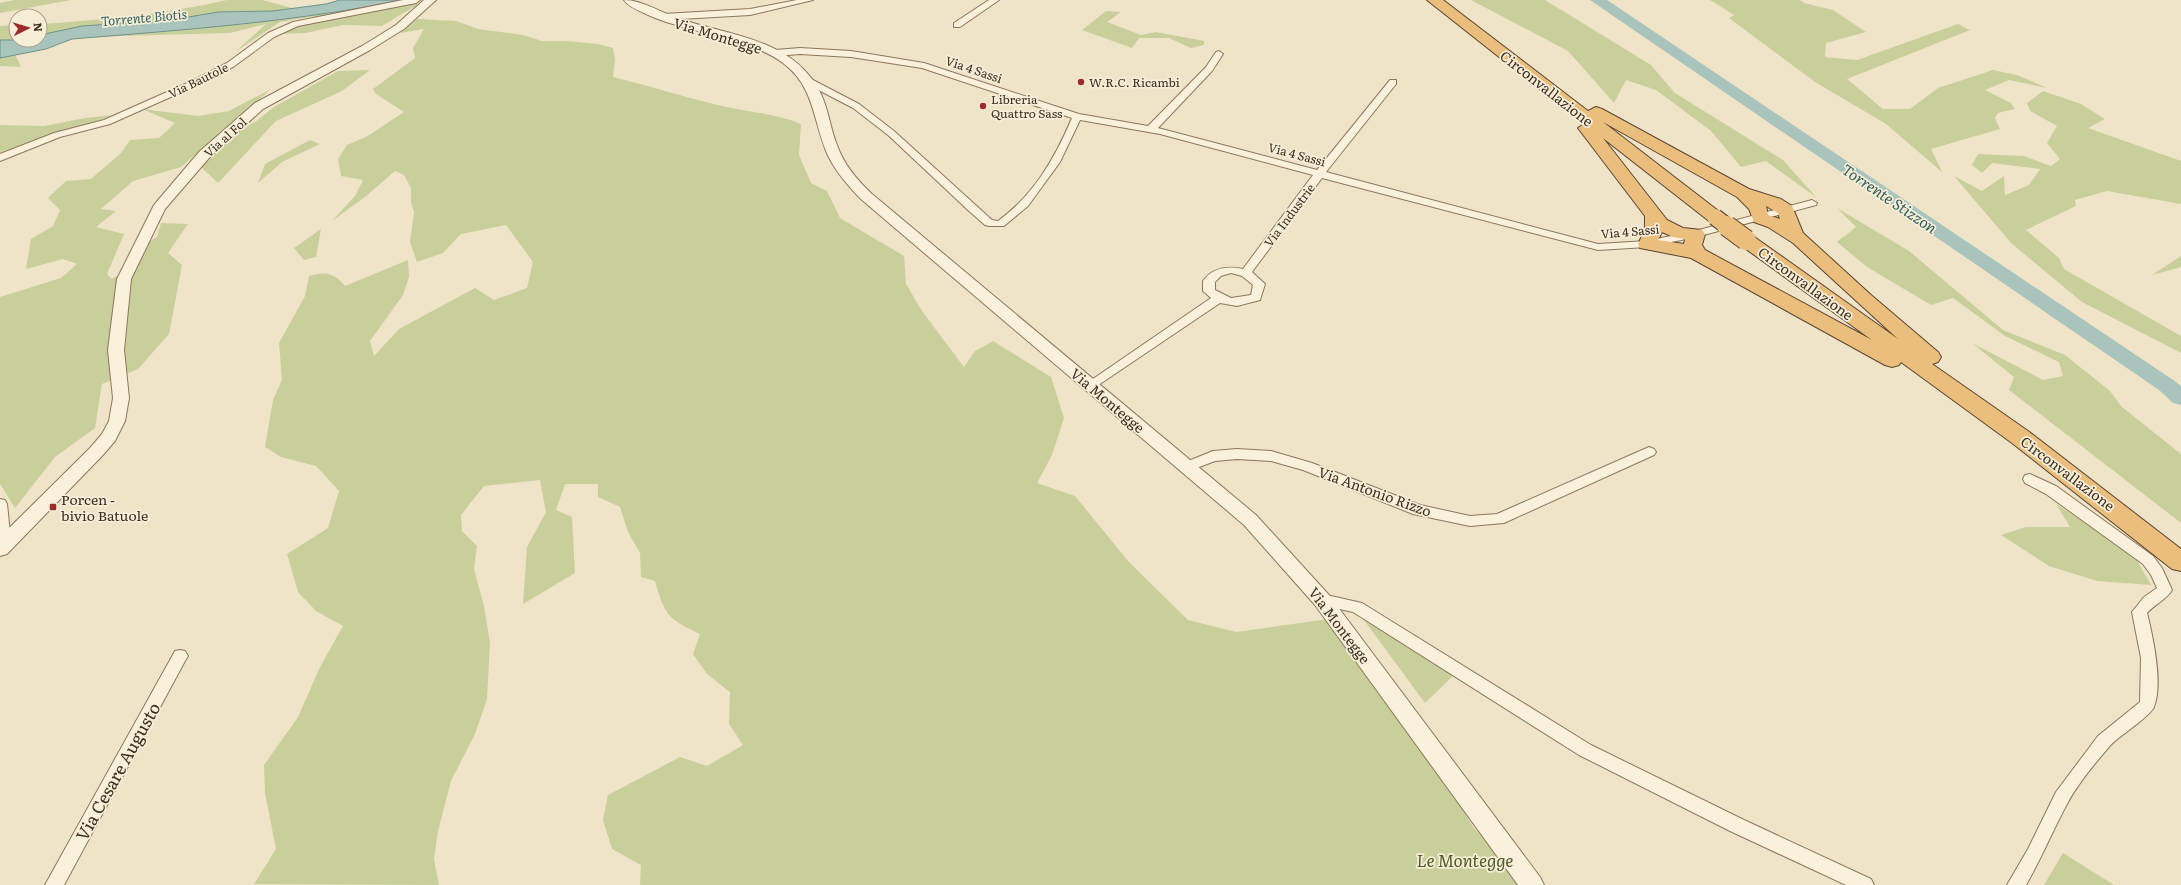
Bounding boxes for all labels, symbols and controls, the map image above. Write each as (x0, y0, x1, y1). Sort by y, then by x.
water label: Torrente Biotis (100, 4, 188, 30)
north arrow (8, 8, 48, 48)
street label: Via Montegge (671, 12, 765, 58)
text: N (31, 22, 47, 32)
street label: Circonvallazione (1496, 45, 1598, 131)
street label: Via 4 Sassi (943, 51, 1005, 87)
street label: Via Bautole (165, 58, 231, 102)
place label: W.R.C. Ricambi (1089, 73, 1180, 91)
marker: W.R.C. Ricambi (1076, 77, 1086, 87)
place label: Libreria Quattro Sass (991, 90, 1063, 122)
marker: Libreria Quattro Sass (978, 101, 988, 111)
street label: Via al Fol (200, 113, 250, 161)
street label: Via 4 Sassi (1266, 138, 1328, 170)
water label: Torrente Stizzon (1838, 158, 1942, 238)
street label: Via Industrie (1259, 180, 1319, 250)
street label: Via 4 Sassi (1600, 219, 1660, 243)
street label: Circonvallazione (1754, 242, 1858, 324)
street label: Via Montegge (1067, 363, 1149, 437)
street label: Circonvallazione (2017, 431, 2119, 515)
street label: Via Antonio Rizzo (1316, 461, 1434, 521)
place label: Porcen - bivio Batuole (61, 489, 148, 525)
marker: Porcen - bivio Batuole (48, 502, 58, 512)
street label: Via Montegge (1305, 583, 1375, 667)
street label: Via Cesare Augusto (69, 697, 165, 845)
park label: Le Montegge (1417, 847, 1513, 872)

